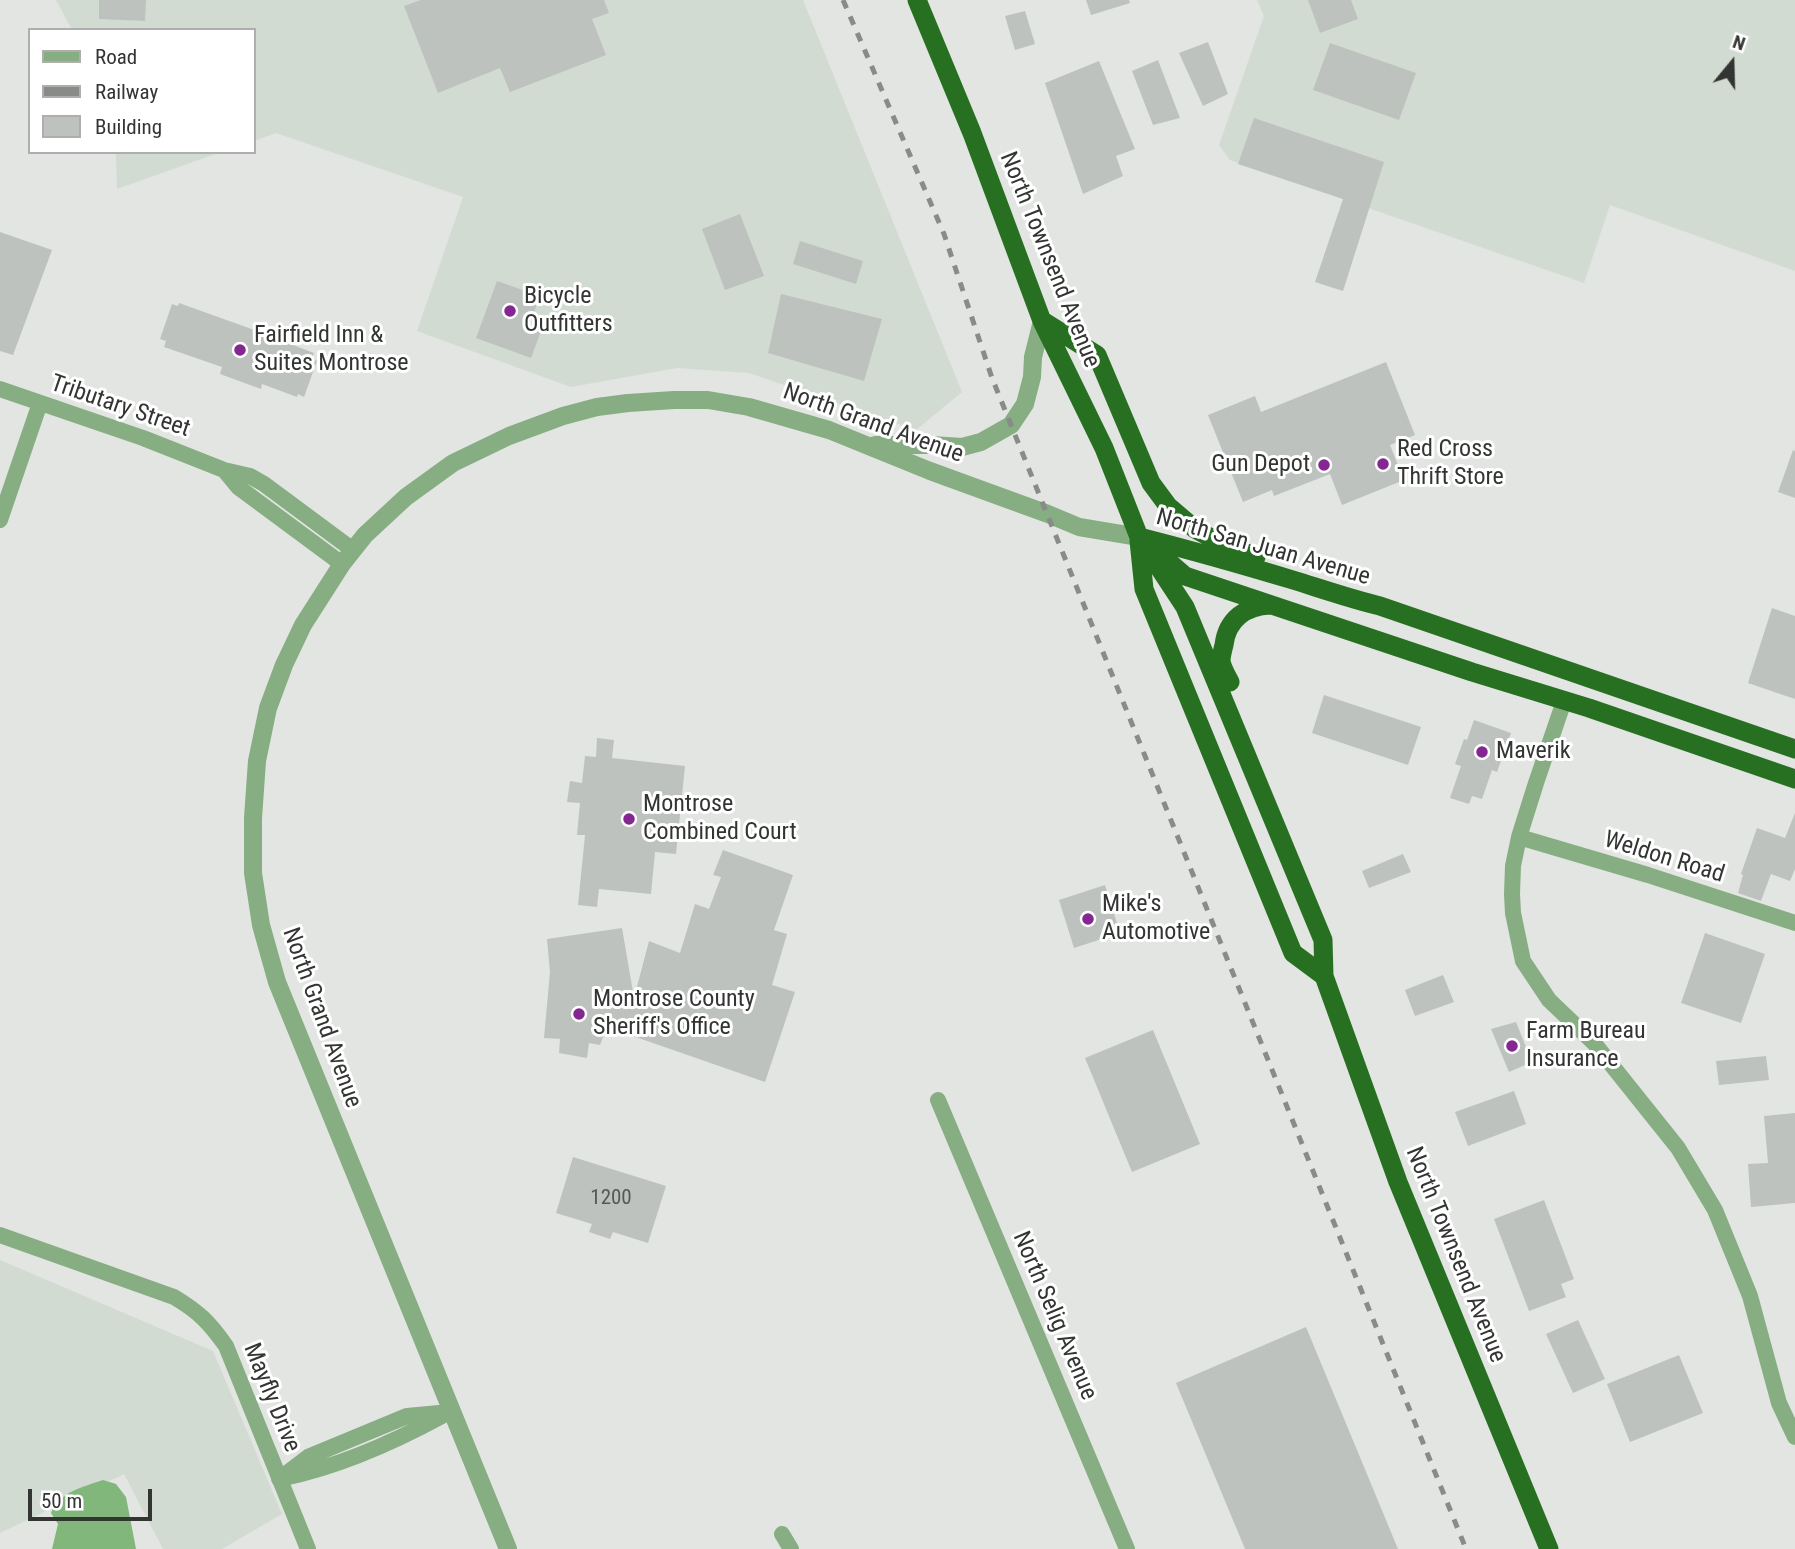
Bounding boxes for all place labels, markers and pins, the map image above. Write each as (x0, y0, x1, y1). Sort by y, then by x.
place label: Bicycle Outfitters (524, 283, 613, 339)
marker: Bicycle Outfitters (502, 303, 518, 319)
place label: Fairfield Inn & Suites Montrose (254, 322, 409, 378)
marker: Fairfield Inn & Suites Montrose (232, 342, 248, 358)
place label: Red Cross Thrift Store (1397, 436, 1504, 492)
place label: Gun Depot (1211, 451, 1310, 479)
marker: Red Cross Thrift Store (1375, 456, 1391, 472)
marker: Gun Depot (1316, 457, 1332, 473)
place label: Maverik (1496, 738, 1570, 766)
marker: Maverik (1474, 744, 1490, 760)
place label: Montrose Combined Court (643, 791, 797, 847)
marker: Montrose Combined Court (621, 811, 637, 827)
place label: Mike's Automotive (1102, 891, 1210, 947)
marker: Mike's Automotive (1080, 911, 1096, 927)
place label: Montrose County Sheriff's Office (593, 986, 755, 1042)
marker: Montrose County Sheriff's Office (571, 1006, 587, 1022)
place label: Farm Bureau Insurance (1526, 1018, 1646, 1074)
marker: Farm Bureau Insurance (1504, 1038, 1520, 1054)

